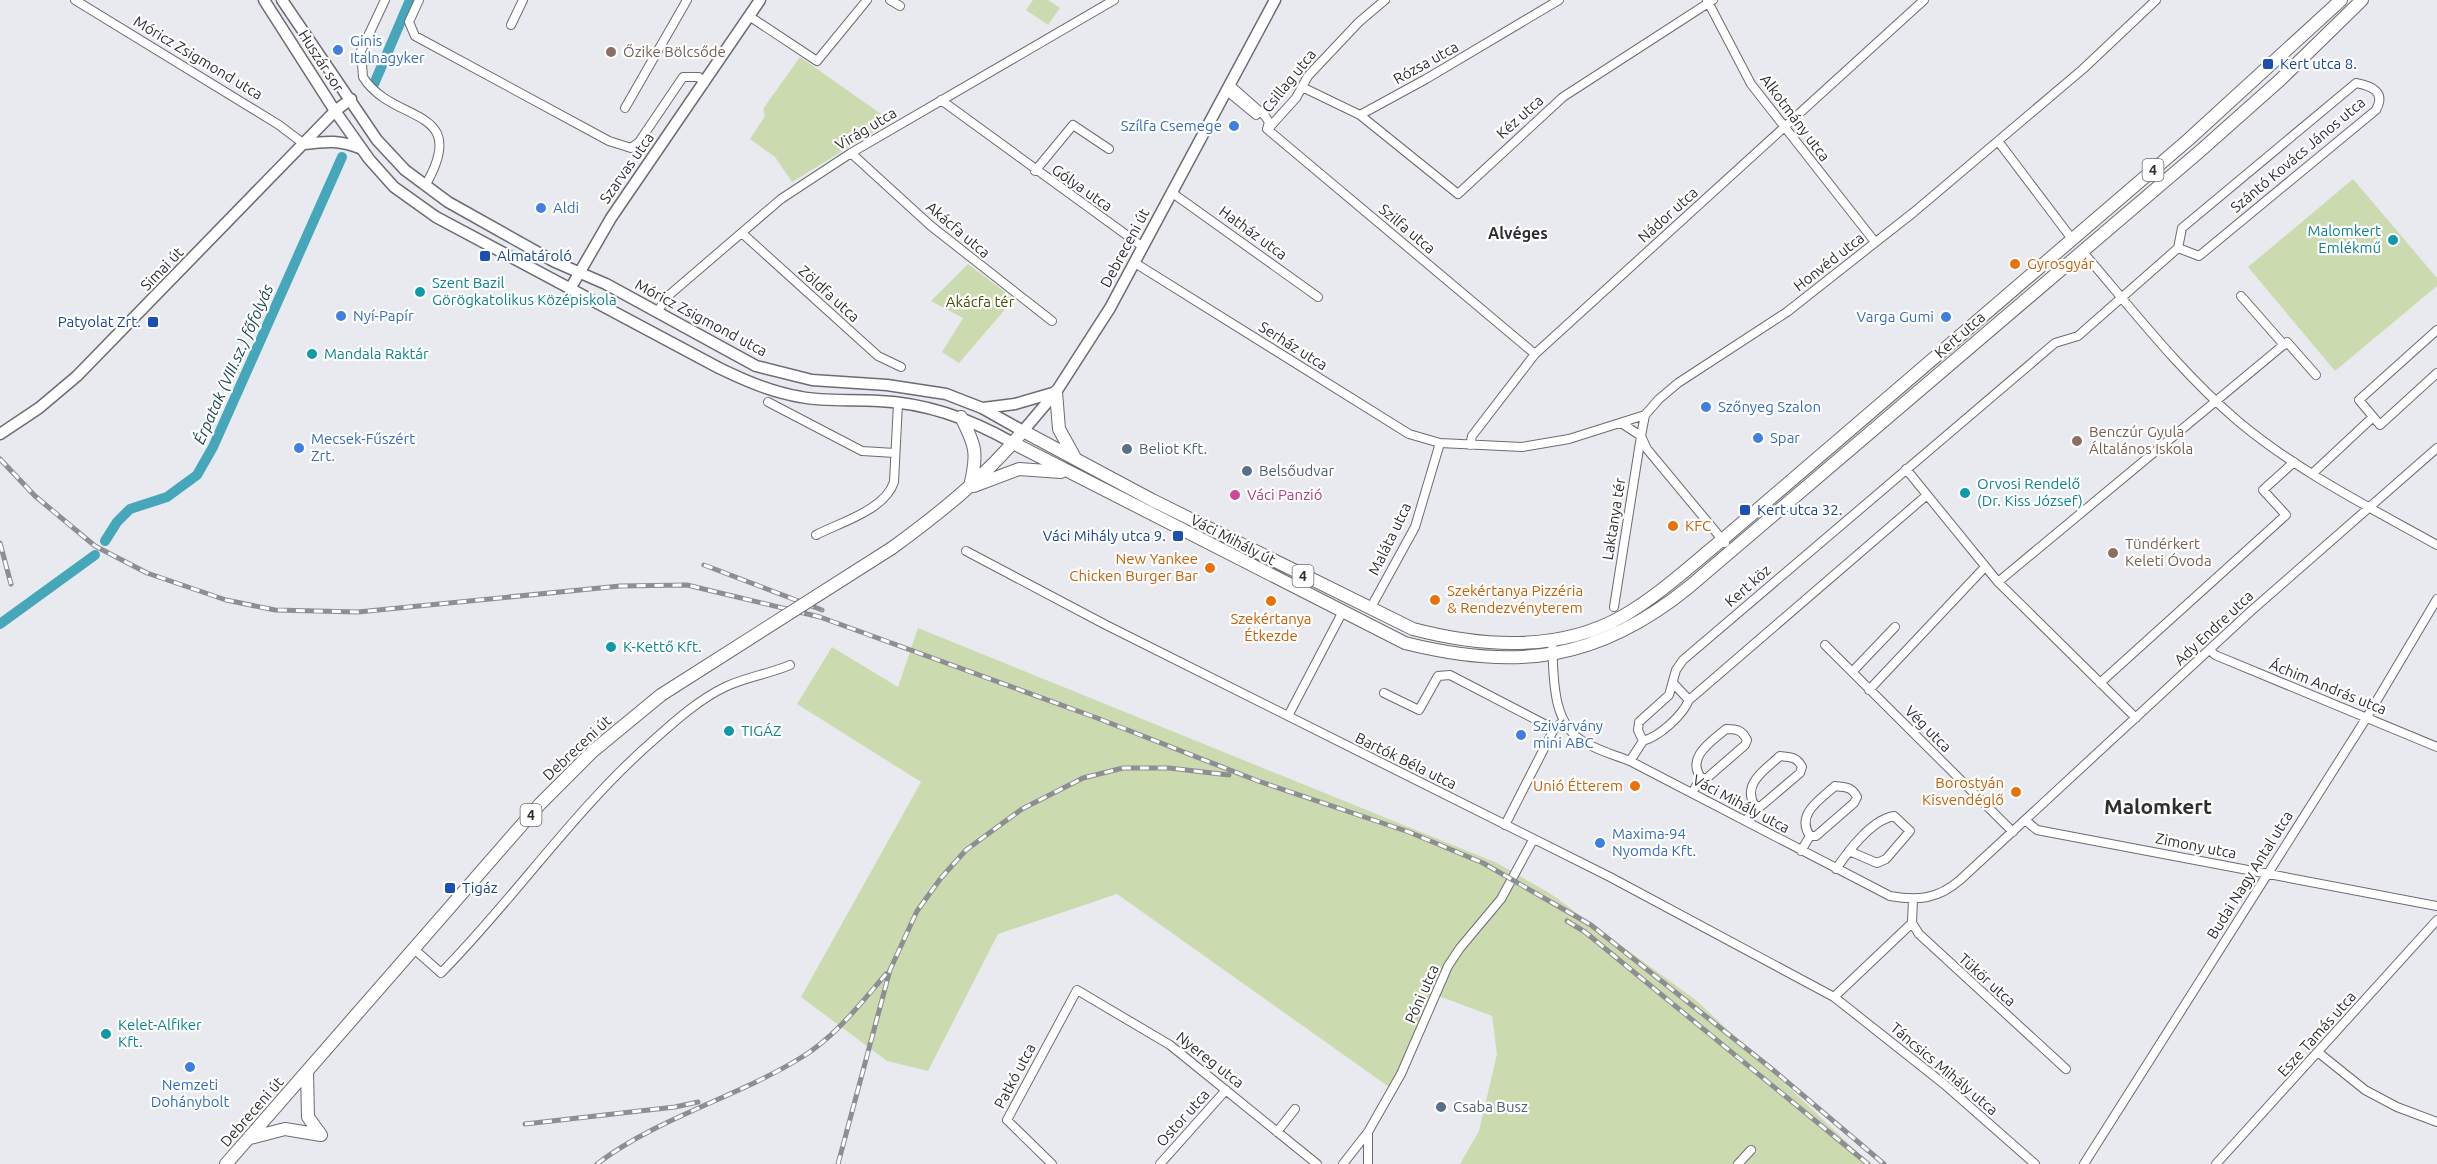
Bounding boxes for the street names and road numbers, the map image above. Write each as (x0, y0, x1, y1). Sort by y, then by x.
street label: Móricz Zsigmond utca (131, 12, 266, 103)
street label: Huszár sor (295, 27, 348, 95)
street label: Rózsa utca (1390, 38, 1461, 87)
street label: Csillag utca (1258, 46, 1319, 116)
street label: Alkotmány utca (1757, 71, 1834, 165)
street label: Kéz utca (1493, 91, 1546, 142)
street label: Szántó Kovács János utca (2227, 93, 2368, 216)
street label: Virág utca (832, 104, 899, 153)
street label: Szarvas utca (596, 129, 657, 206)
road number: 4 (2142, 159, 2164, 181)
street label: Gólya utca (1049, 161, 1116, 215)
street label: Nádor utca (1634, 183, 1701, 246)
street label: Akácfa utca (923, 198, 994, 261)
street label: Szilfa utca (1376, 200, 1439, 257)
street label: Hatház utca (1216, 202, 1291, 263)
street label: Debreceni út (1097, 205, 1153, 290)
street label: Honvéd utca (1790, 229, 1867, 294)
street label: Simai út (137, 243, 186, 294)
street label: Zöldfa utca (795, 262, 863, 325)
street label: Móricz Zsigmond utca (632, 275, 770, 360)
street label: Kert utca (1931, 308, 1988, 361)
street label: Serház utca (1256, 318, 1331, 373)
street label: Laktanya tér (1599, 476, 1628, 561)
street label: Maláta utca (1365, 500, 1414, 578)
street label: Váci Mihály út (1188, 511, 1279, 568)
street label: Kert köz (1721, 561, 1774, 610)
road number: 4 (1292, 565, 1314, 587)
street label: Ady Endre utca (2171, 587, 2257, 668)
street label: Áchim András utca (2267, 655, 2389, 718)
street label: Vég utca (1902, 702, 1955, 755)
street label: Debreceni út (539, 712, 614, 783)
street label: Bartók Béla utca (1353, 729, 1460, 792)
street label: Váci Mihály utca (1690, 771, 1793, 836)
road number: 4 (520, 804, 542, 826)
street label: Budai Nagy Antal utca (2203, 808, 2296, 942)
street label: Zimony utca (2154, 829, 2238, 862)
street label: Tükör utca (1955, 950, 2019, 1010)
street label: Póni utca (1401, 962, 1442, 1026)
street label: Esze Tamás utca (2274, 988, 2359, 1080)
street label: Táncsics Mihály utca (1887, 1019, 2001, 1118)
street label: Nyereg utca (1173, 1028, 1248, 1091)
street label: Patkó utca (990, 1040, 1039, 1111)
street label: Debreceni út (217, 1073, 287, 1150)
street label: Ostor utca (1153, 1086, 1213, 1150)

